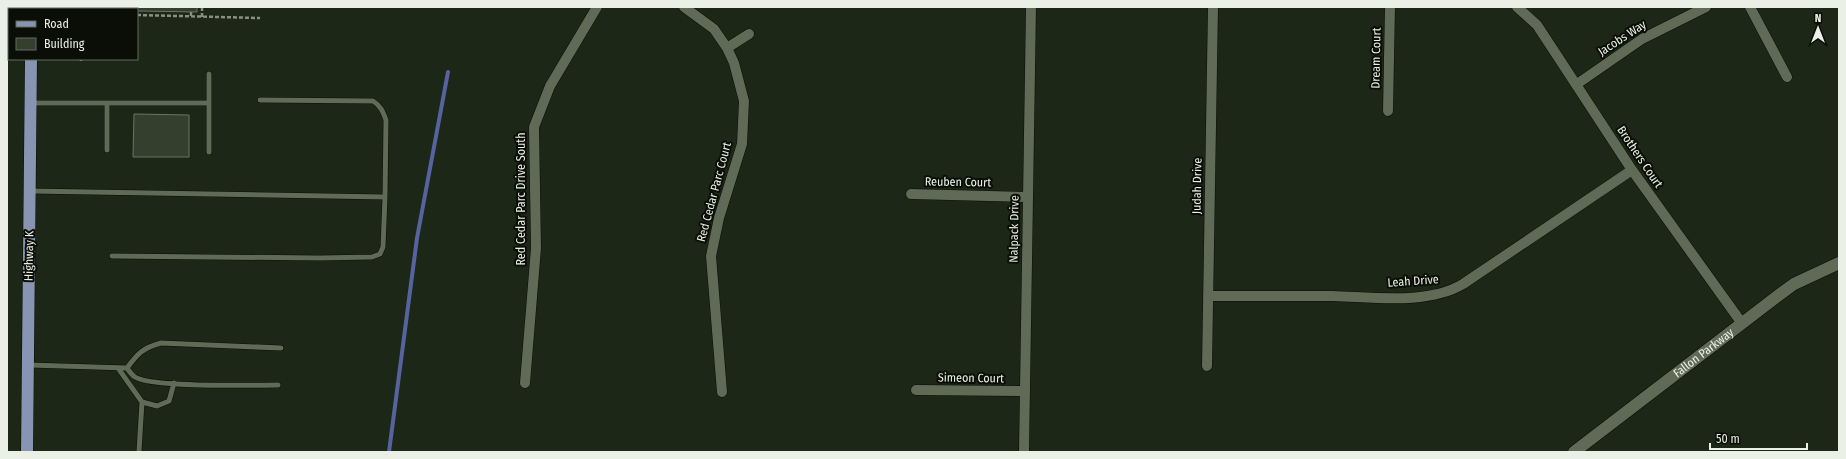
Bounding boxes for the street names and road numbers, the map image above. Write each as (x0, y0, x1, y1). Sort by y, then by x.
street label: Jacobs Way (1595, 17, 1649, 59)
street label: Dream Court (1368, 27, 1384, 89)
street label: Brothers Court (1614, 123, 1666, 191)
street label: Red Cedar Parc Drive South (514, 133, 528, 266)
street label: Red Cedar Parc Court (694, 141, 734, 243)
street label: Judah Drive (1190, 158, 1204, 214)
street label: Reuben Court (925, 174, 991, 190)
street label: Nalpack Drive (1006, 195, 1022, 263)
street label: Highway K (22, 230, 36, 281)
street label: Leah Drive (1387, 272, 1439, 290)
street label: Fallon Parkway (1670, 325, 1737, 380)
street label: Simeon Court (938, 370, 1004, 386)

